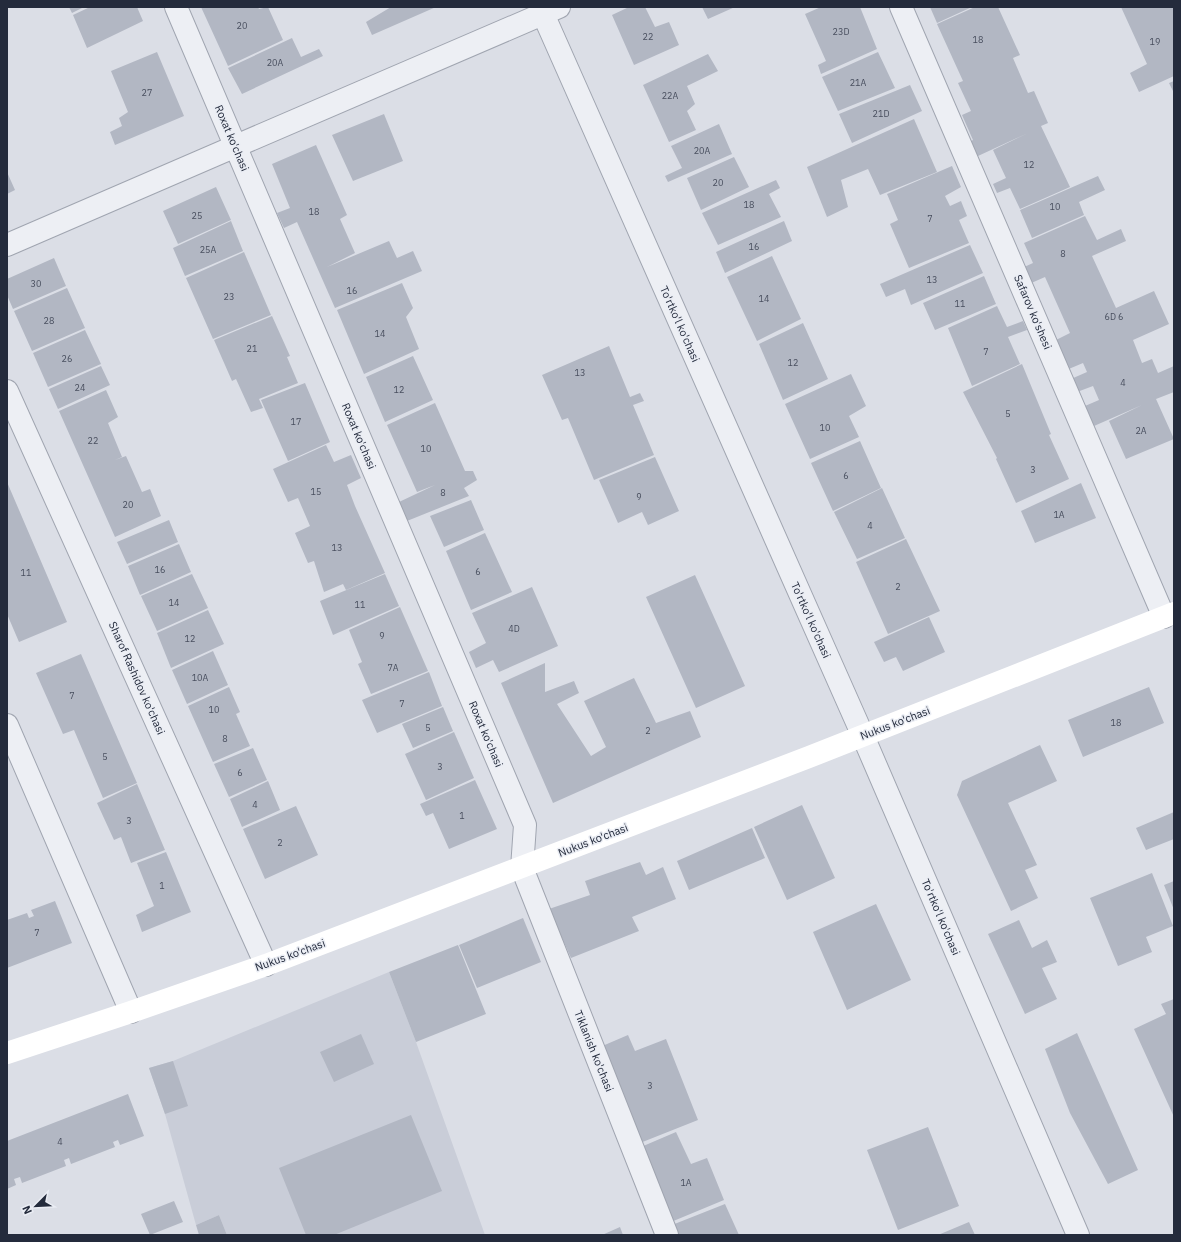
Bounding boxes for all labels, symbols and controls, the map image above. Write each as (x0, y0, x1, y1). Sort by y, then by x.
house number: 20 (237, 20, 247, 31)
house number: 23D (833, 26, 849, 37)
house number: 22 (643, 31, 653, 42)
house number: 18 (973, 34, 983, 45)
house number: 19 (1150, 36, 1160, 47)
house number: 20A (267, 57, 284, 68)
house number: 21A (850, 77, 867, 88)
house number: 27 (142, 87, 152, 98)
house number: 22A (662, 90, 679, 101)
street label: Roxat ko'chasi (212, 103, 252, 173)
house number: 21D (873, 108, 889, 119)
house number: 20A (694, 145, 711, 156)
house number: 12 (1024, 159, 1034, 170)
house number: 20 (713, 177, 723, 188)
house number: 18 (744, 199, 754, 210)
house number: 10 (1050, 201, 1060, 212)
house number: 18 (309, 206, 319, 217)
house number: 25 (192, 210, 202, 221)
house number: 7 (927, 213, 933, 224)
house number: 16 (749, 241, 759, 252)
house number: 25A (200, 244, 217, 255)
house number: 8 (1060, 248, 1066, 259)
street label: Safarov ko'shesi (1011, 273, 1055, 351)
house number: 13 (927, 274, 937, 285)
house number: 30 (31, 278, 41, 289)
street label: To'rtko'l ko'chasi (657, 284, 703, 364)
house number: 16 (347, 285, 357, 296)
house number: 23 (224, 291, 234, 302)
house number: 14 (759, 293, 769, 304)
house number: 11 (955, 298, 965, 309)
house number: 6D 6 (1105, 311, 1123, 322)
house number: 28 (44, 315, 54, 326)
house number: 14 (375, 328, 385, 339)
house number: 21 (247, 343, 257, 354)
house number: 7 (983, 346, 989, 357)
house number: 26 (62, 353, 72, 364)
house number: 12 (788, 357, 798, 368)
house number: 13 (575, 367, 585, 378)
house number: 4 (1120, 377, 1126, 388)
house number: 24 (75, 382, 85, 393)
house number: 12 (394, 384, 404, 395)
street label: Roxat ko'chasi (339, 401, 379, 471)
house number: 5 (1005, 408, 1011, 419)
house number: 17 (291, 416, 301, 427)
house number: 10 (820, 422, 830, 433)
house number: 2A (1135, 425, 1147, 436)
house number: 22 (88, 435, 98, 446)
house number: 10 (421, 443, 431, 454)
house number: 3 (1030, 464, 1036, 475)
house number: 6 (843, 470, 849, 481)
house number: 15 (311, 486, 321, 497)
house number: 8 (440, 487, 446, 498)
house number: 9 (636, 491, 642, 502)
house number: 20 (123, 499, 133, 510)
house number: 1A (1053, 509, 1065, 520)
house number: 4 (867, 520, 873, 531)
house number: 13 (332, 542, 342, 553)
house number: 16 (155, 564, 165, 575)
house number: 6 (475, 566, 481, 577)
house number: 11 (21, 567, 31, 578)
street label: To'rtko'l ko'chasi (788, 580, 834, 660)
house number: 2 (895, 581, 901, 592)
house number: 14 (169, 597, 179, 608)
house number: 11 (355, 599, 365, 610)
street label: Sharof Rashidov ko'chasi (106, 619, 168, 737)
house number: 4D (508, 623, 520, 634)
house number: 9 (379, 630, 385, 641)
house number: 12 (185, 633, 195, 644)
house number: 7A (387, 662, 399, 673)
house number: 10A (192, 672, 209, 683)
house number: 7 (69, 690, 75, 701)
house number: 7 (399, 698, 405, 709)
street label: Roxat ko'chasi (466, 699, 506, 769)
street label: Nukus ko'chasi (858, 703, 932, 743)
house number: 10 (209, 704, 219, 715)
house number: 18 (1111, 717, 1121, 728)
house number: 5 (425, 722, 431, 733)
house number: 2 (645, 725, 651, 736)
house number: 8 (222, 733, 228, 744)
house number: 5 (102, 751, 108, 762)
house number: 3 (437, 761, 443, 772)
house number: 6 (237, 767, 243, 778)
house number: 4 (252, 799, 258, 810)
house number: 1 (459, 810, 465, 821)
house number: 3 (126, 815, 132, 826)
street label: Nukus ko'chasi (556, 820, 630, 860)
house number: 2 (277, 837, 283, 848)
street label: To'rtko'l ko'chasi (919, 877, 963, 957)
house number: 1 (159, 880, 165, 891)
house number: 7 (34, 927, 40, 938)
street label: Nukus ko'chasi (253, 936, 327, 974)
street label: Tiklanish ko'chasi (571, 1008, 617, 1094)
house number: 3 (647, 1080, 653, 1091)
house number: 4 (57, 1136, 63, 1147)
house number: 1A (680, 1177, 692, 1188)
north arrow (16, 1186, 56, 1226)
text: N (19, 1204, 35, 1217)

